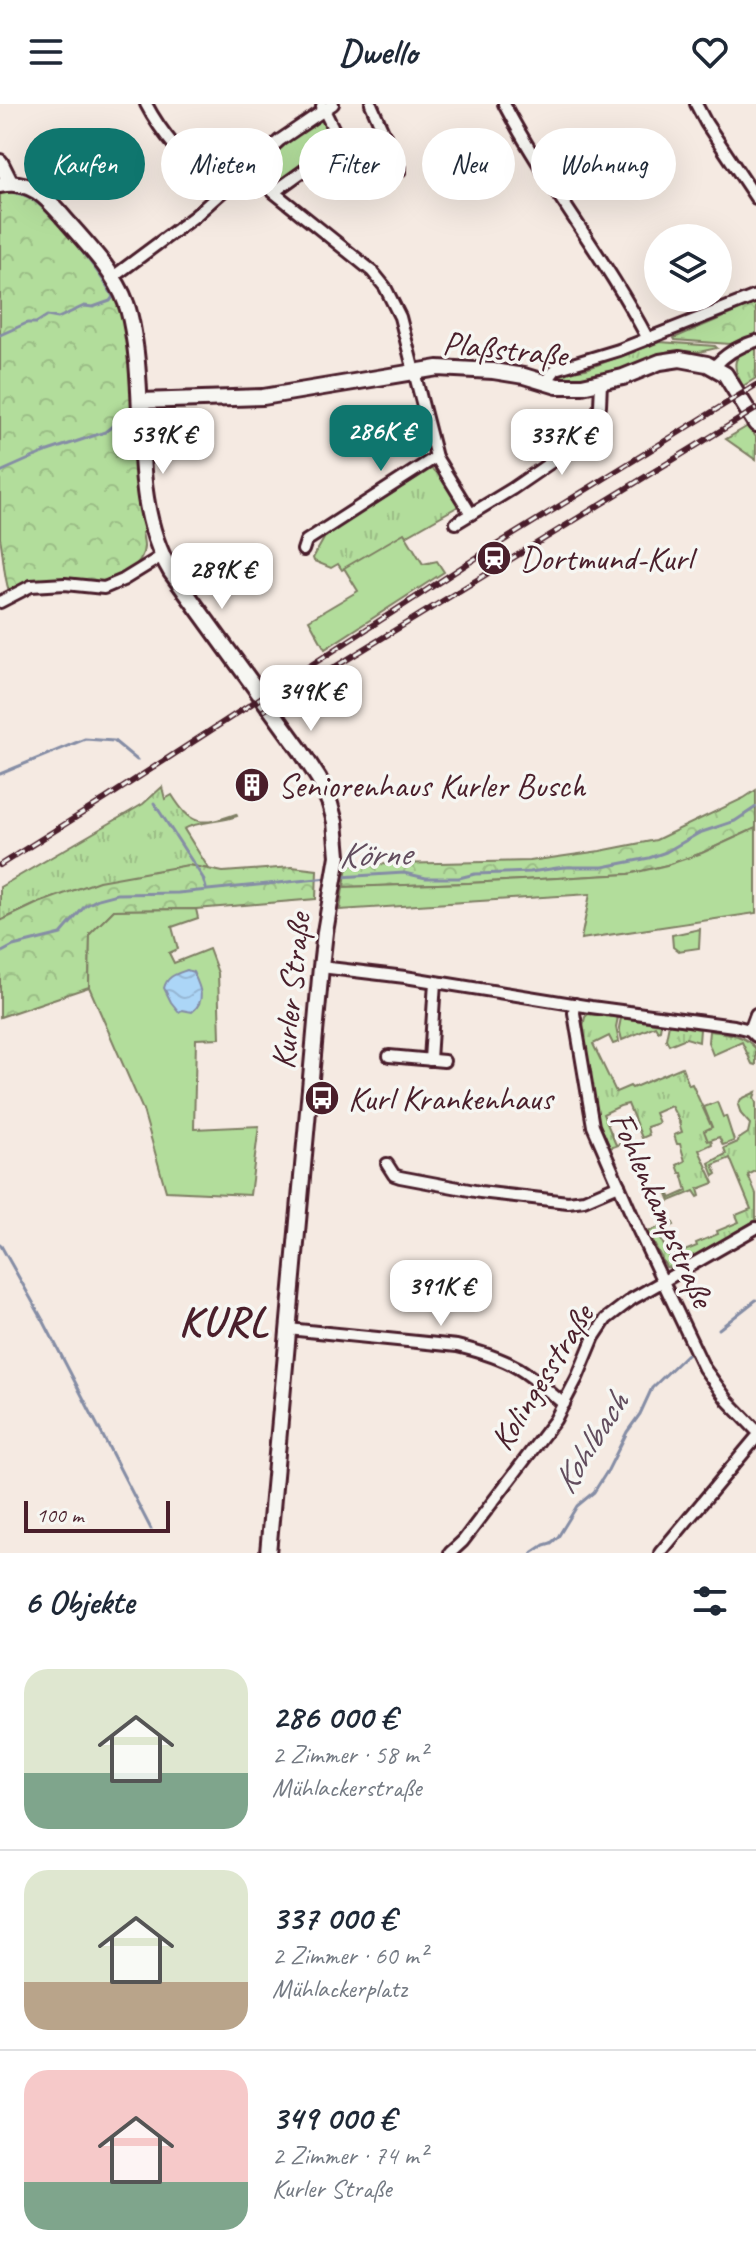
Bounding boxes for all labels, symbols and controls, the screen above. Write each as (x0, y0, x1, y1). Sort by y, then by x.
text: Dwello (339, 29, 417, 75)
icon: menu (24, 30, 68, 74)
icon: heart (688, 30, 732, 74)
chip: Kaufen (24, 128, 145, 200)
chip: Mieten (161, 128, 283, 200)
chip: Filter (299, 128, 406, 200)
chip: Neu (422, 128, 515, 200)
chip: Wohnung (531, 128, 676, 200)
map controls (644, 224, 732, 312)
button: layers (644, 224, 732, 312)
street label: Plaßstraße (441, 321, 572, 377)
pin: 286K € (316, 405, 446, 473)
pin: 539K € (98, 408, 228, 476)
pin: 337K € (497, 409, 627, 477)
text: 286K € (348, 414, 414, 447)
text: 539K € (130, 417, 196, 450)
text: 337K € (529, 418, 595, 451)
place label: Dortmund-Kurl (520, 537, 699, 580)
station icon: Dortmund-Kurl (475, 539, 513, 577)
pin: 289K € (157, 543, 287, 611)
text: 289K € (189, 552, 255, 585)
pin: 349K € (246, 665, 376, 733)
text: 349K € (278, 674, 344, 707)
place label: Seniorenhaus Kurler Busch (278, 764, 587, 807)
building icon: Seniorenhaus Kurler Busch (233, 766, 271, 804)
water label: Körne (338, 830, 416, 878)
street label: Kurler Straße (261, 908, 320, 1071)
place label: Kurl Krankenhaus (348, 1077, 555, 1120)
bus stop icon: Kurl Krankenhaus (303, 1079, 341, 1117)
street label: Fohlenkampstraße (600, 1105, 726, 1316)
pin: 391K € (376, 1260, 506, 1328)
text: 391K € (408, 1269, 474, 1302)
street label: Kolingesstraße (480, 1294, 605, 1458)
district label: KURL (179, 1295, 269, 1348)
water label: Kohlbach (541, 1381, 640, 1502)
scale bar (24, 1497, 170, 1533)
text: 100 m (36, 1501, 83, 1529)
icon: filters (688, 1579, 732, 1623)
text: 6 Objekte (24, 1580, 134, 1623)
text: 286 000 € (272, 1695, 396, 1738)
icon: home (88, 1701, 184, 1797)
text: 2 Zimmer · 58 m² (272, 1738, 427, 1771)
text: Mühlackerstraße (272, 1771, 421, 1804)
text: 337 000 € (272, 1896, 395, 1939)
icon: home (88, 1902, 184, 1998)
text: 2 Zimmer · 60 m² (272, 1939, 427, 1972)
text: Mühlackerplatz (272, 1972, 407, 2005)
text: 349 000 € (272, 2096, 395, 2139)
icon: home (88, 2102, 184, 2198)
text: 2 Zimmer · 74 m² (272, 2139, 427, 2172)
text: Kurler Straße (272, 2172, 391, 2205)

